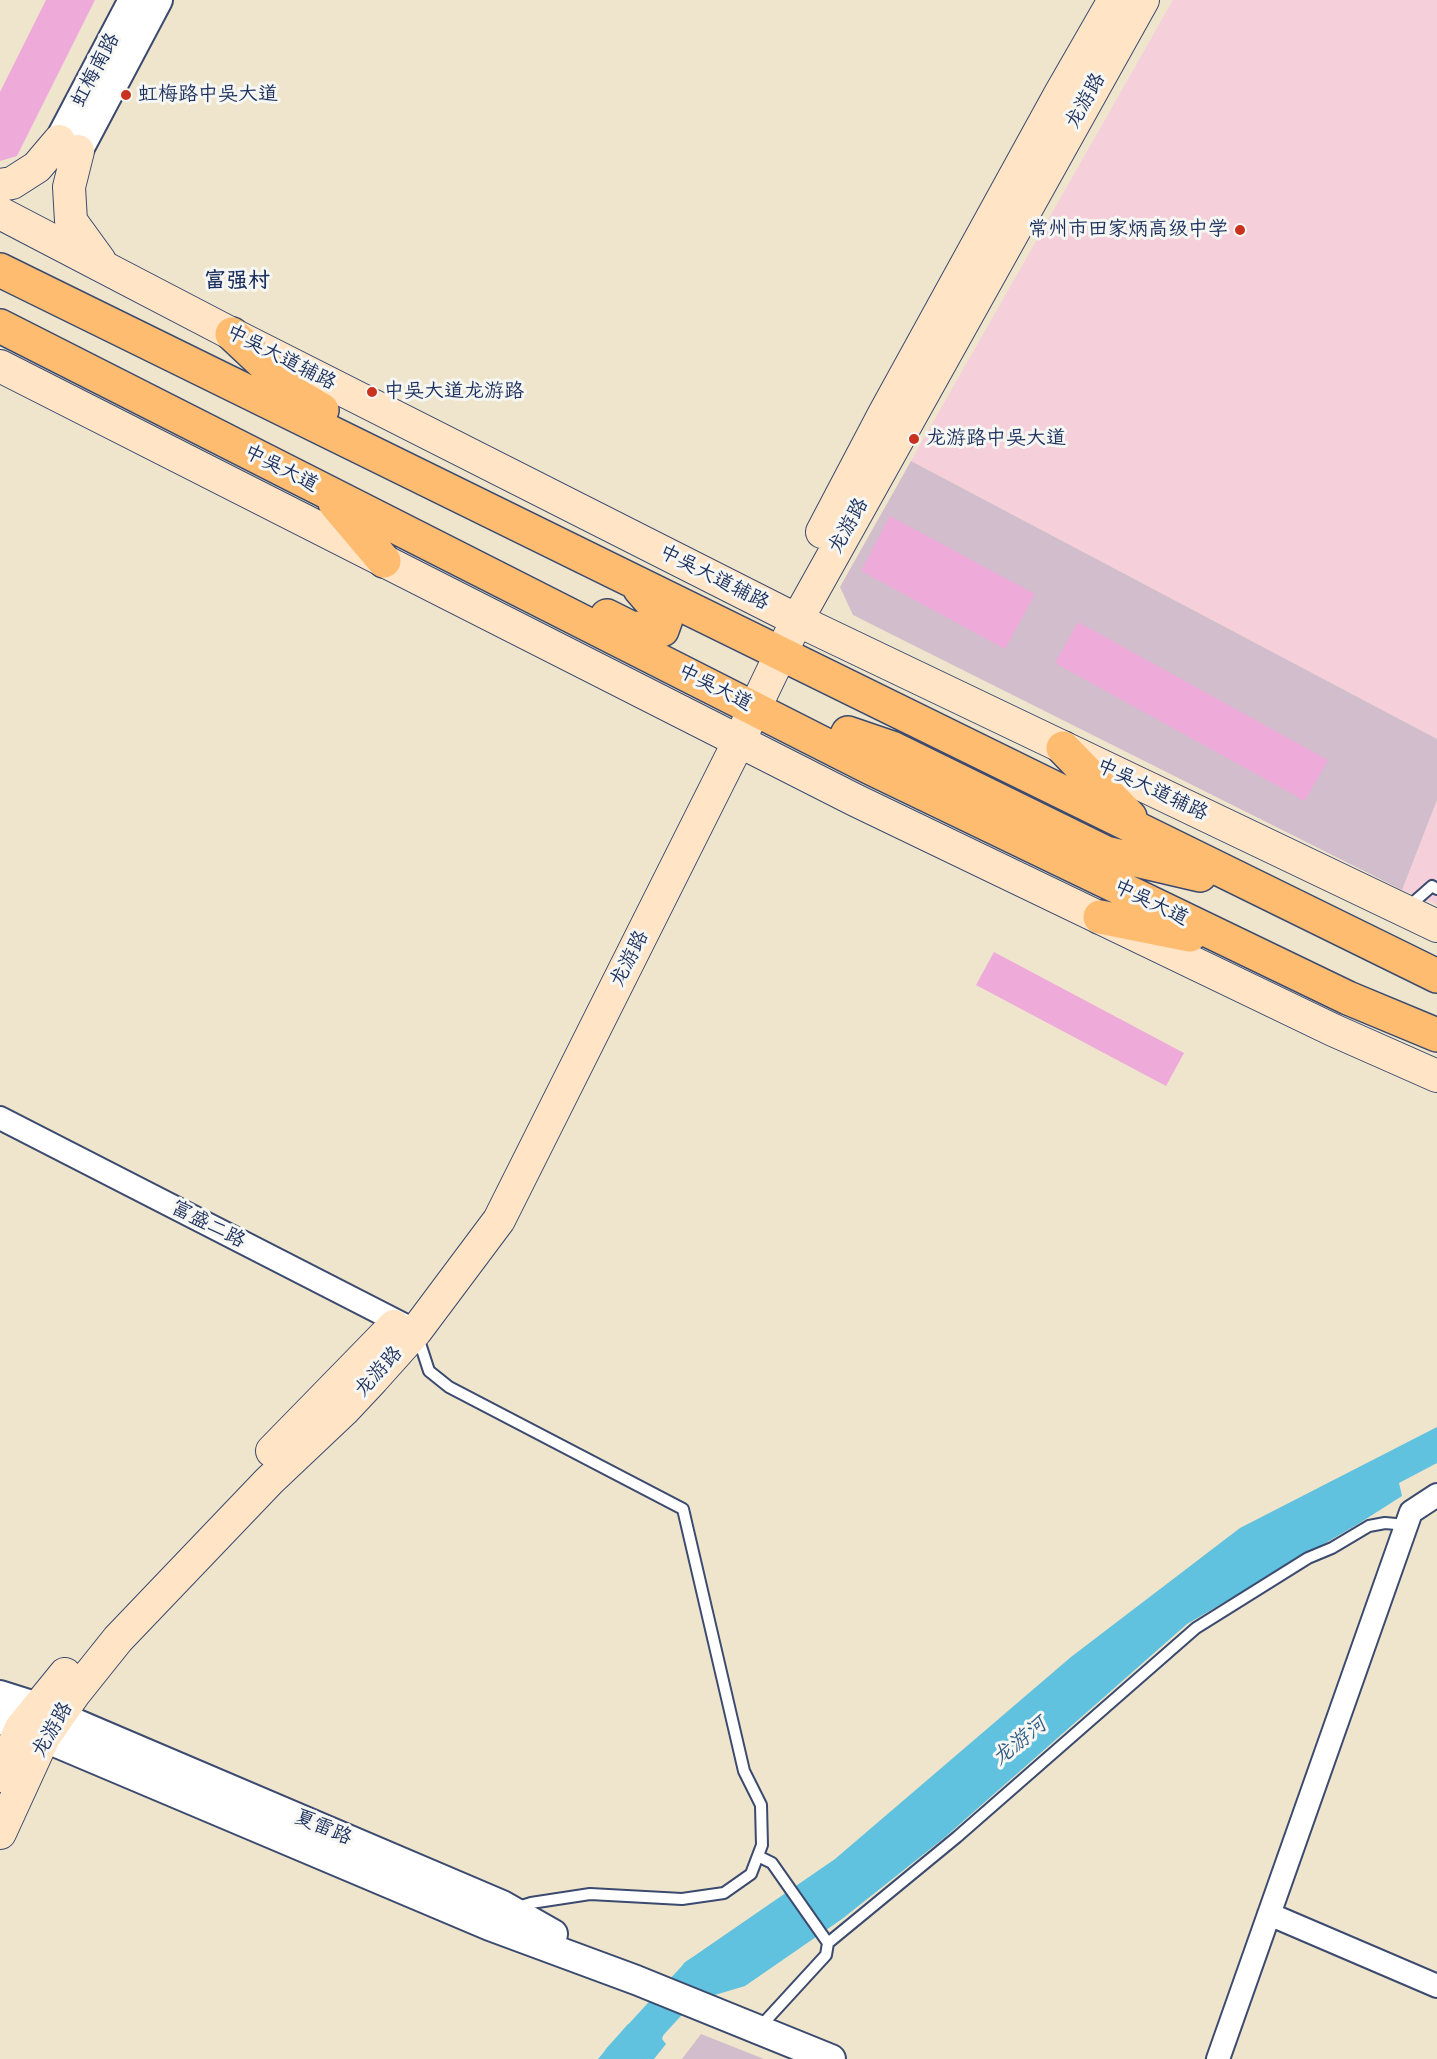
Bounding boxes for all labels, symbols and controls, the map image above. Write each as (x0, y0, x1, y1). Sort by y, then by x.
street label: 虹梅南路 (67, 29, 125, 111)
street label: 龙游路 (1061, 69, 1111, 133)
place label: 虹梅路中吴大道 (138, 83, 278, 107)
marker: 虹梅路中吴大道 (119, 88, 133, 102)
place label: 常州市田家炳高级中学 (1028, 218, 1228, 242)
marker: 常州市田家炳高级中学 (1233, 223, 1247, 237)
district label: 富强村 (204, 268, 270, 294)
street label: 中吴大道辅路 (222, 320, 340, 396)
place label: 中吴大道龙游路 (384, 380, 524, 404)
marker: 中吴大道龙游路 (365, 385, 379, 399)
place label: 龙游路中吴大道 (926, 427, 1066, 451)
marker: 龙游路中吴大道 (907, 432, 921, 446)
street label: 中吴大道 (240, 440, 322, 498)
street label: 龙游路 (824, 494, 874, 558)
street label: 中吴大道辅路 (655, 540, 773, 616)
street label: 中吴大道 (674, 659, 756, 717)
street label: 中吴大道辅路 (1093, 754, 1211, 826)
street label: 中吴大道 (1110, 875, 1192, 931)
street label: 龙游路 (606, 927, 654, 991)
street label: 富盛二路 (167, 1196, 249, 1254)
street label: 龙游路 (350, 1342, 408, 1402)
street label: 龙游路 (28, 1698, 78, 1762)
water label: 龙游河 (988, 1712, 1052, 1772)
street label: 夏雷路 (291, 1805, 355, 1851)

